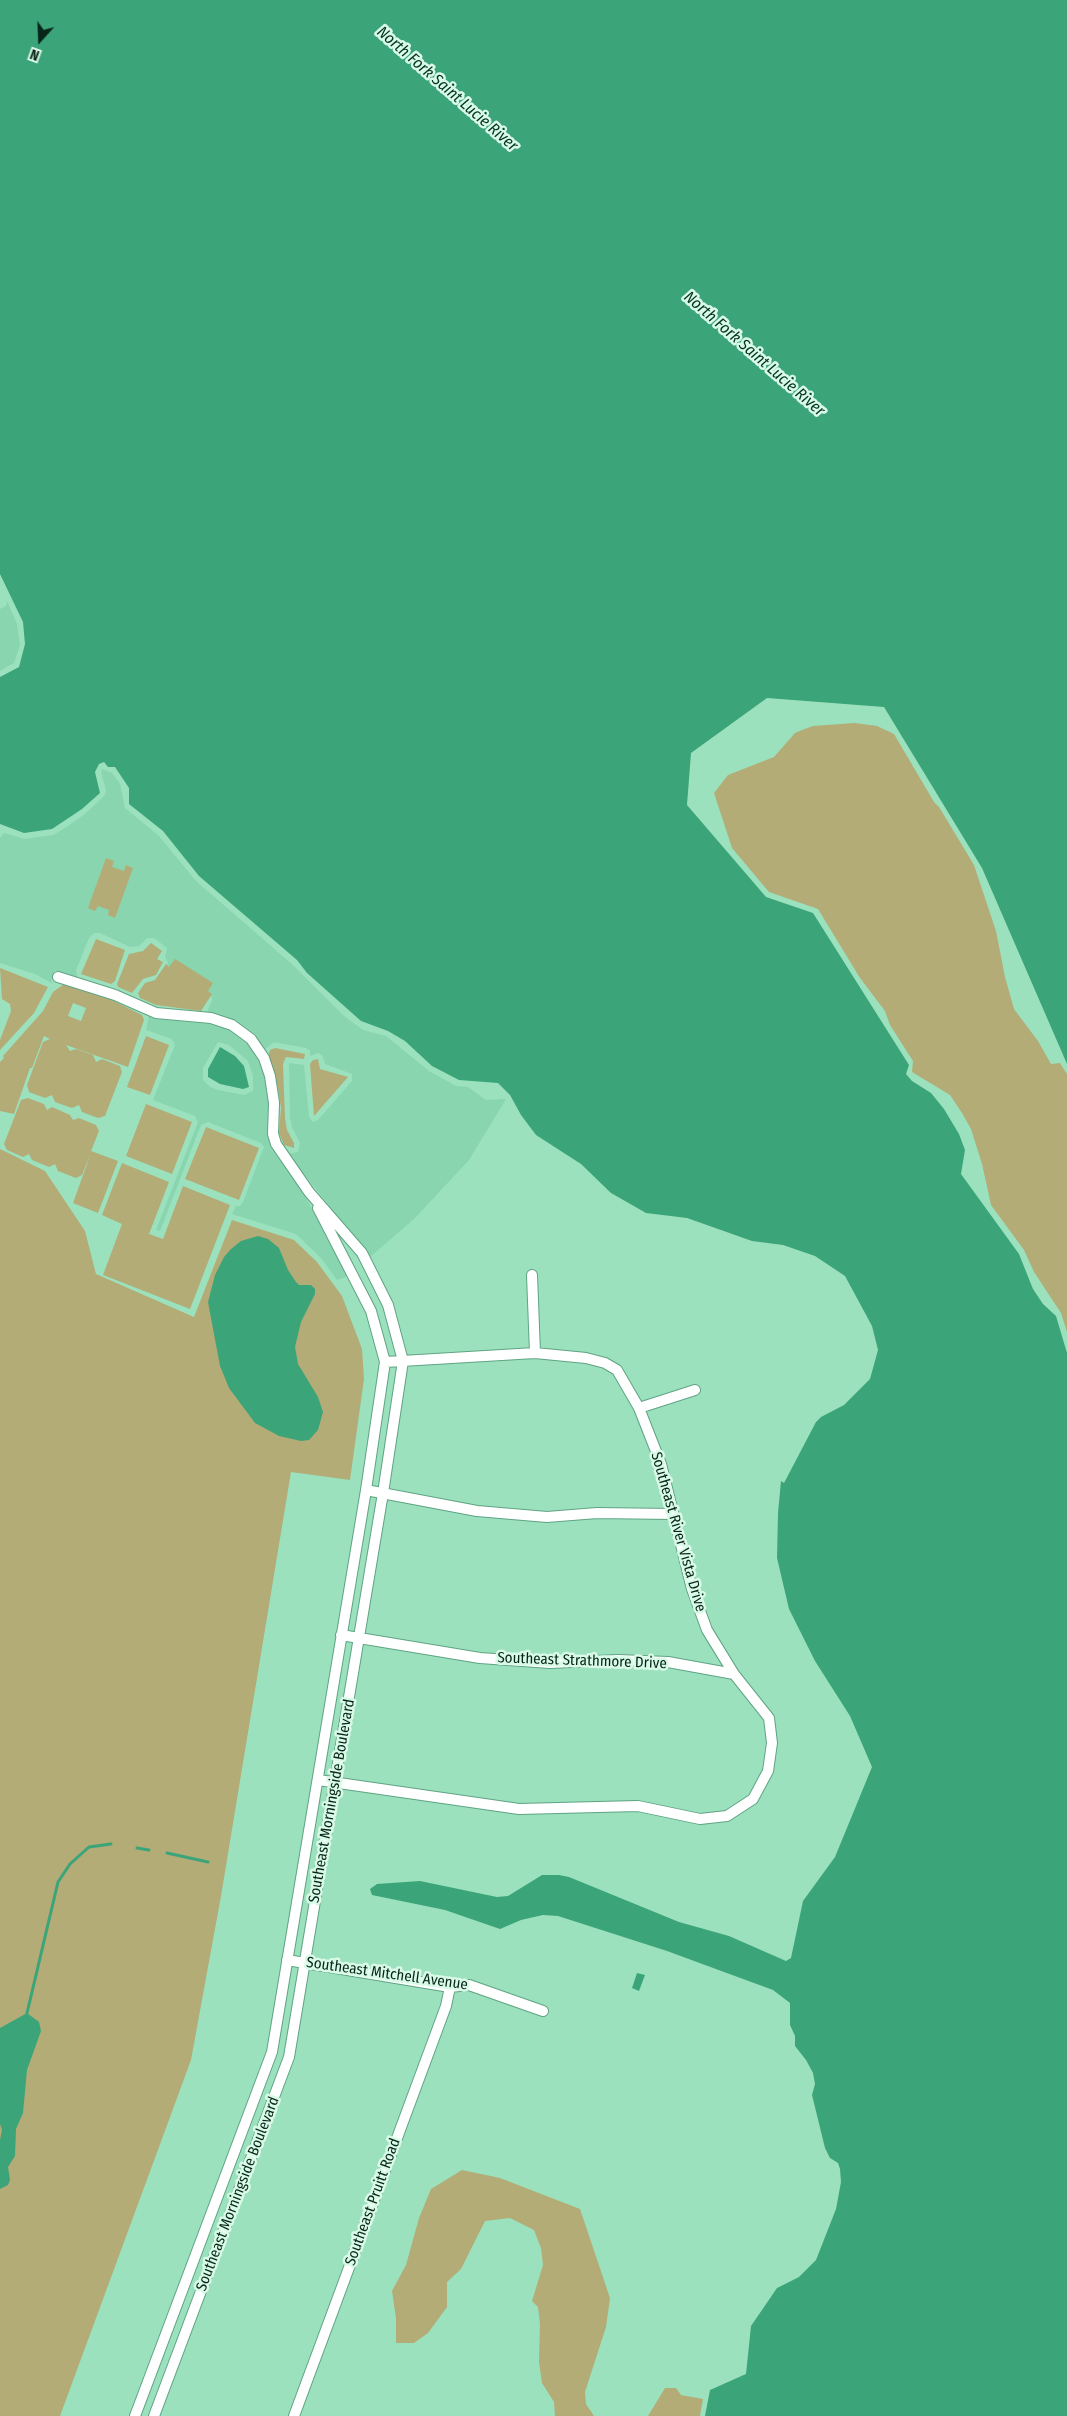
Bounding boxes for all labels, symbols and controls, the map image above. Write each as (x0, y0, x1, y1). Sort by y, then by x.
north arrow (15, 15, 65, 65)
water label: North Fork Saint Lucie River (373, 23, 521, 155)
text: N (28, 45, 42, 64)
water label: North Fork Saint Lucie River (680, 288, 828, 420)
street label: Southeast River Vista Drive (647, 1450, 709, 1614)
street label: Southeast Strathmore Drive (497, 1649, 667, 1673)
street label: Southeast Morningside Boulevard (305, 1698, 359, 1904)
street label: Southeast Mitchell Avenue (305, 1954, 469, 1994)
street label: Southeast Morningside Boulevard (193, 2094, 283, 2294)
street label: Southeast Pruitt Road (342, 2136, 404, 2268)

